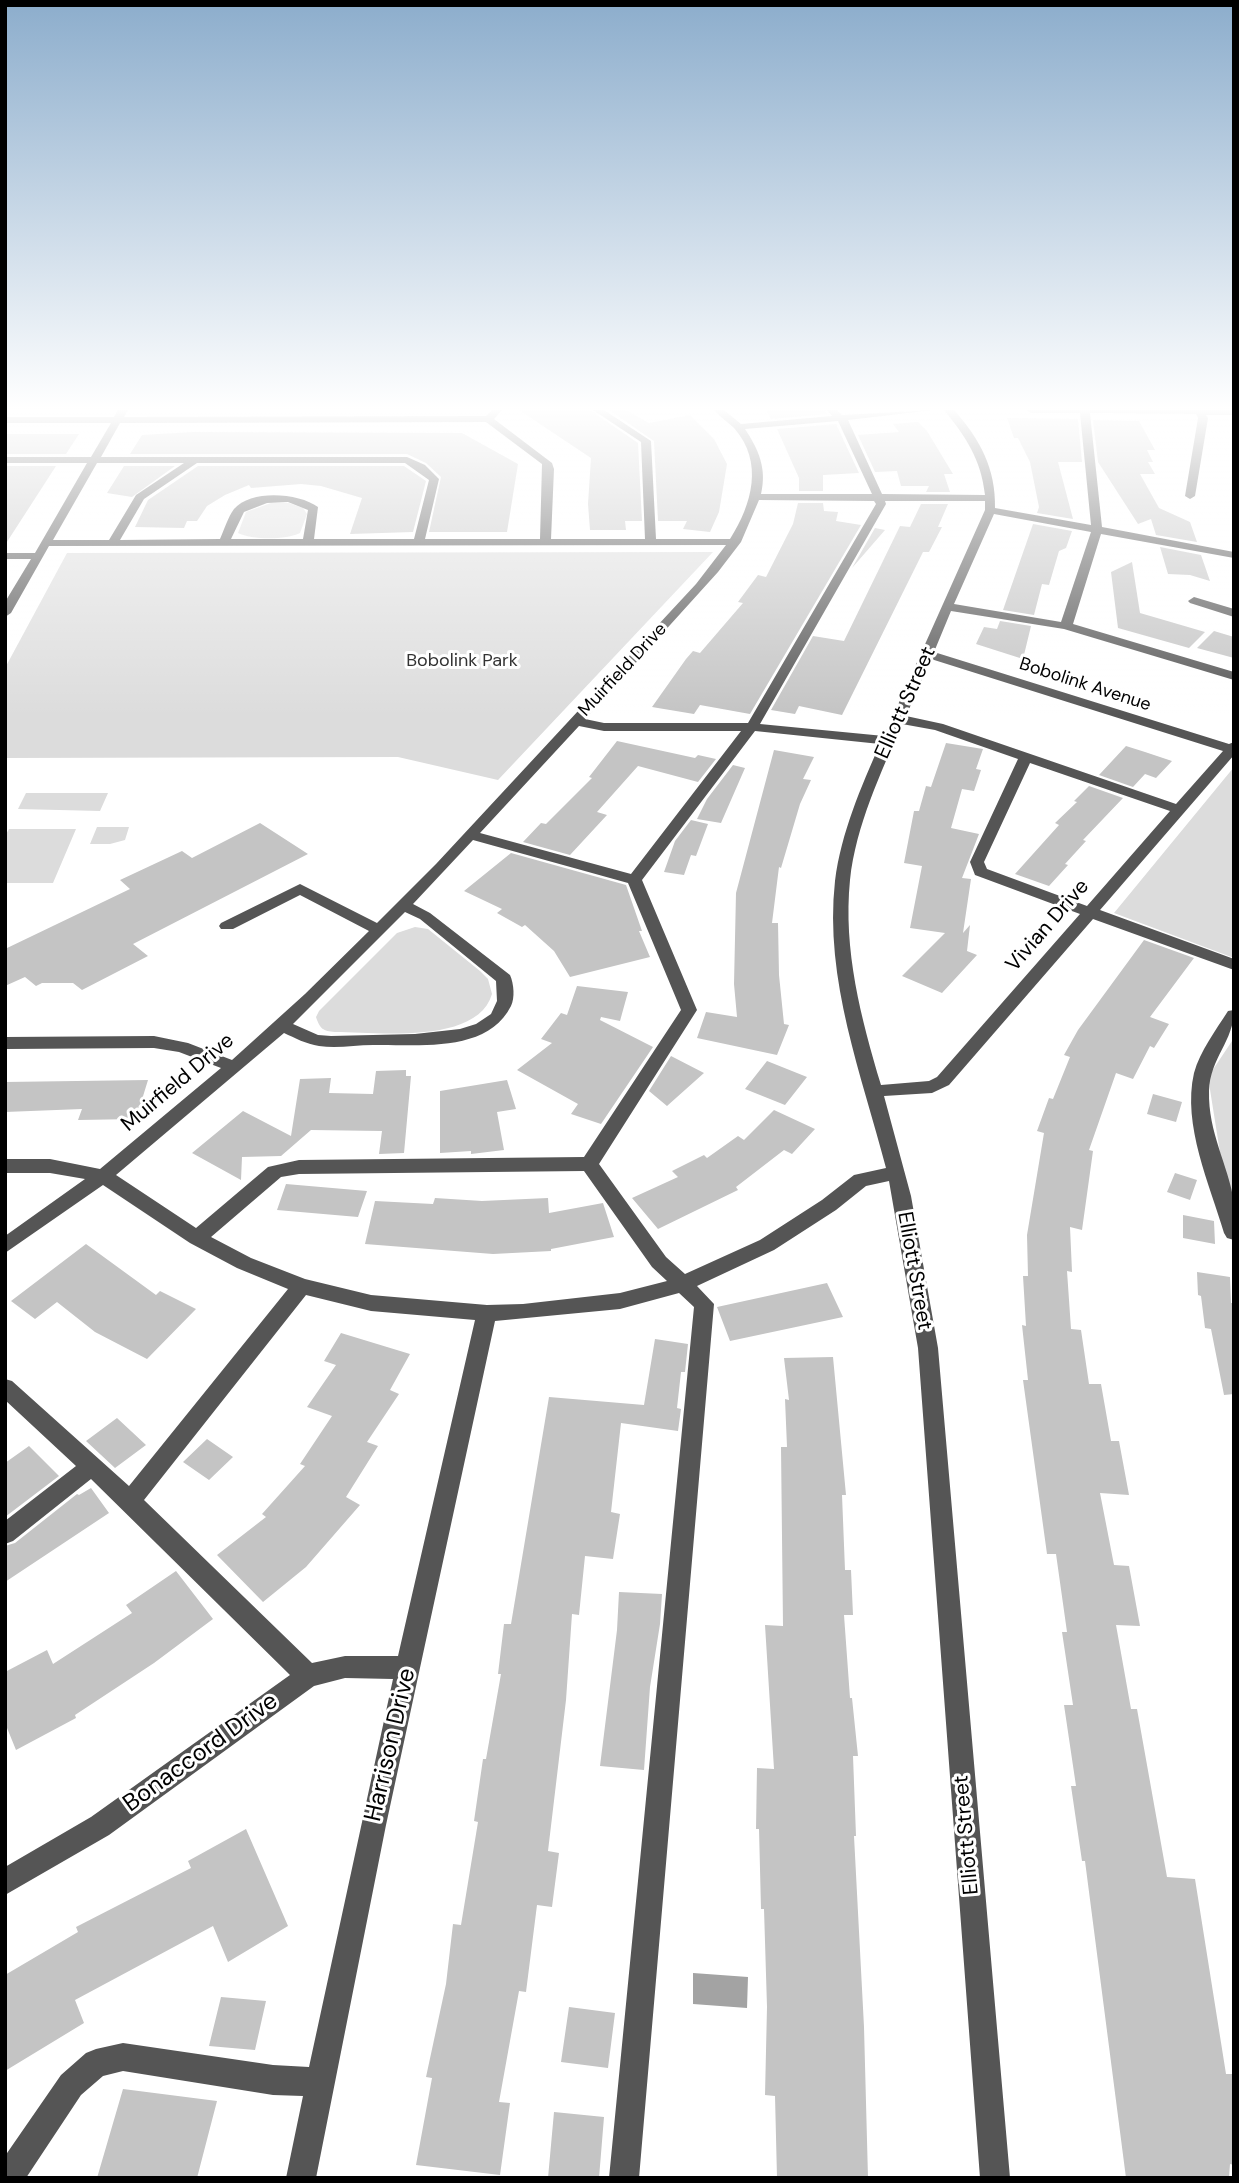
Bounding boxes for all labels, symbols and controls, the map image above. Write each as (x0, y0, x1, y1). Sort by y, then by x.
street label: Muirfield Drive (574, 619, 672, 721)
street label: Elliott Street (870, 643, 942, 763)
park label: Bobolink Park (406, 650, 518, 672)
street label: Bobolink Avenue (1016, 654, 1154, 716)
street label: Vivian Drive (1001, 875, 1095, 977)
street label: Muirfield Drive (117, 1029, 239, 1137)
street label: Elliott Street (891, 1210, 937, 1332)
street label: Harrison Drive (359, 1666, 423, 1824)
street label: Bonaccord Drive (118, 1687, 284, 1819)
street label: Elliott Street (949, 1774, 985, 1896)

